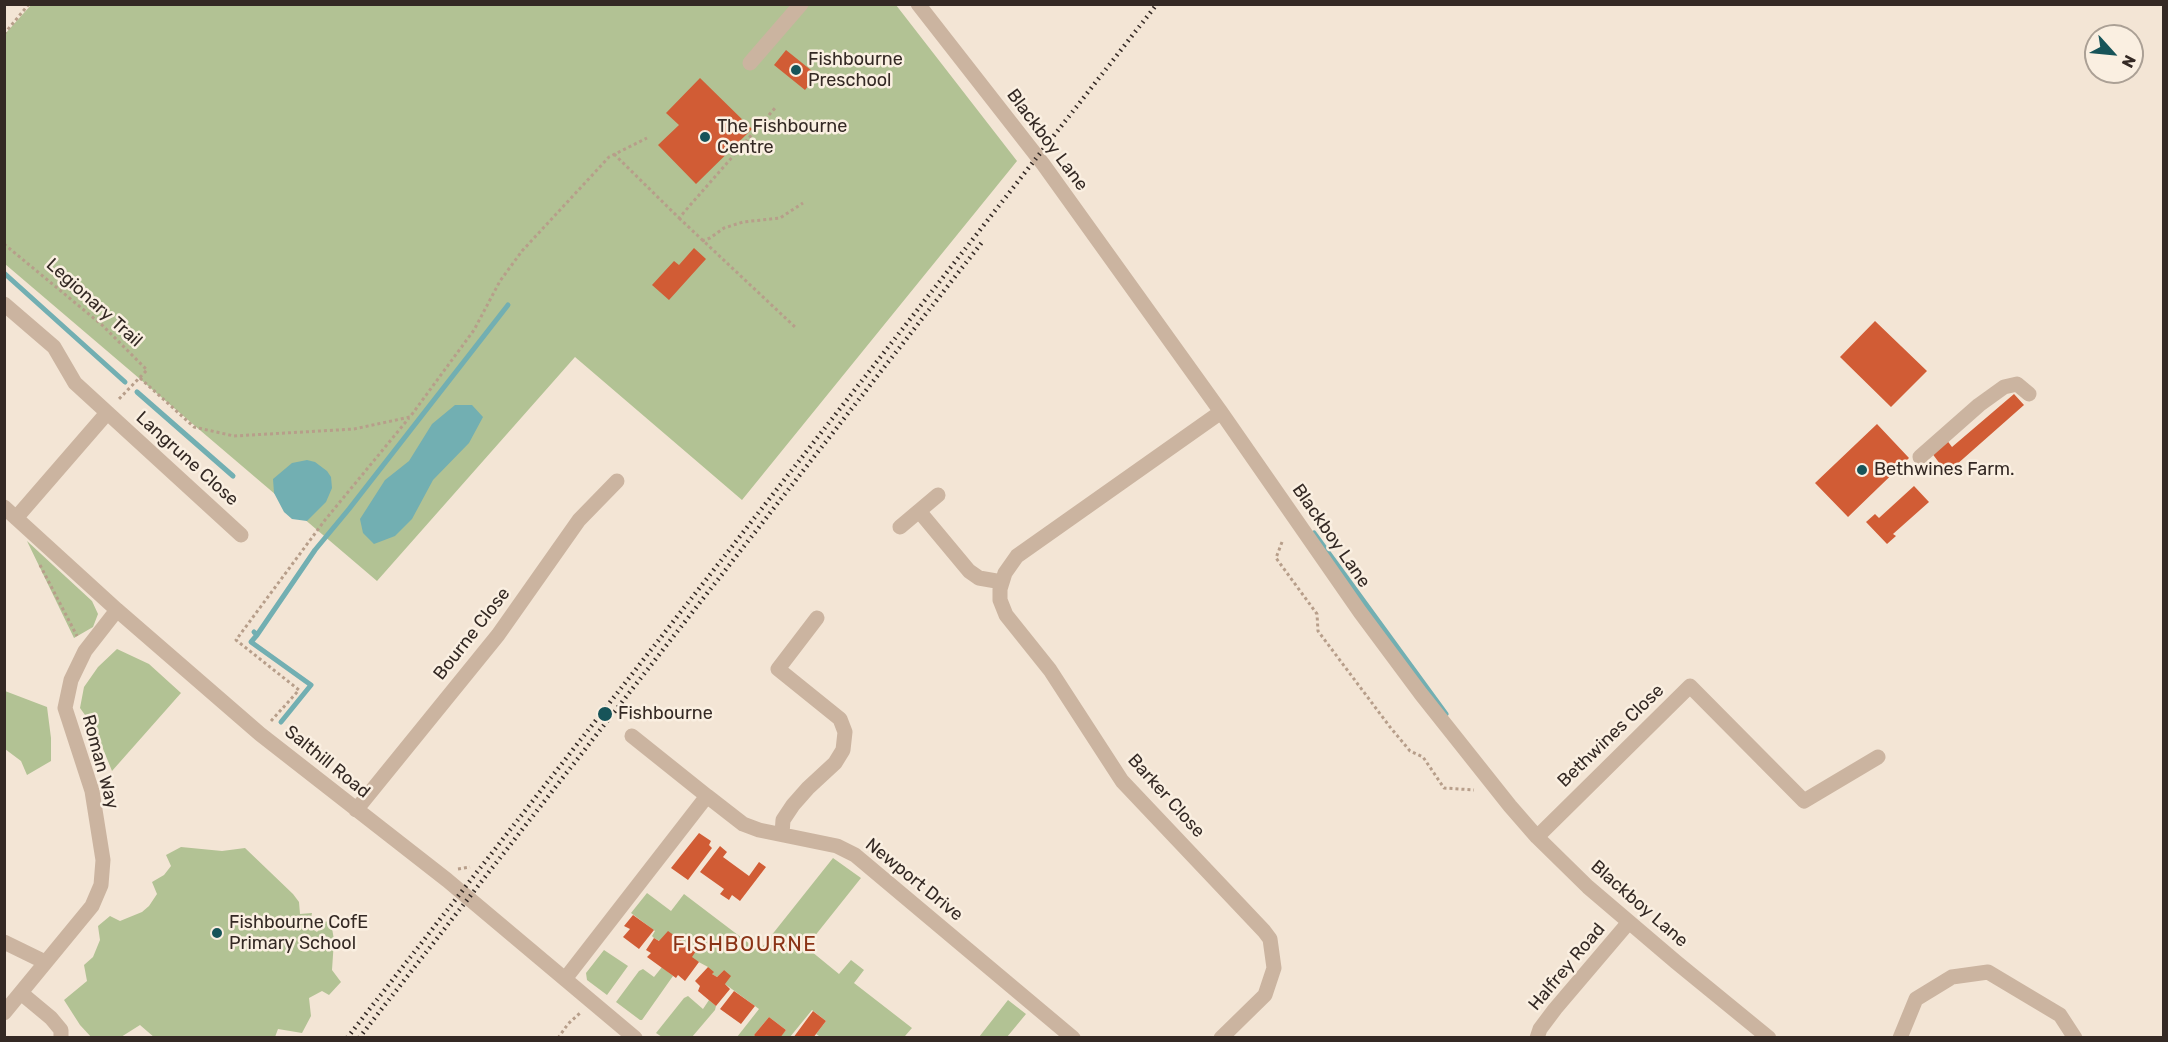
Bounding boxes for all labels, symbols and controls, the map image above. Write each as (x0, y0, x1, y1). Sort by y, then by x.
north arrow (2084, 24, 2144, 84)
place label: Fishbourne Preschool (808, 49, 903, 92)
text: N (2118, 52, 2140, 71)
marker: Fishbourne Preschool (789, 63, 803, 77)
street label: Blackboy Lane (1002, 85, 1092, 195)
place label: The Fishbourne Centre (717, 116, 847, 158)
marker: The Fishbourne Centre (698, 130, 712, 144)
street label: Legionary Trail (42, 254, 146, 352)
street label: Langrune Close (131, 407, 243, 511)
place label: Bethwines Farm. (1874, 459, 2015, 481)
marker: Bethwines Farm. (1855, 463, 1869, 477)
street label: Blackboy Lane (1287, 480, 1375, 592)
street label: Bourne Close (429, 583, 515, 685)
street label: Bethwines Close (1553, 680, 1669, 792)
place label: Fishbourne (618, 703, 713, 725)
marker: Fishbourne (596, 705, 614, 723)
street label: Roman Way (77, 712, 123, 812)
street label: Salthill Road (280, 721, 374, 803)
street label: Barker Close (1123, 750, 1209, 842)
street label: Newport Drive (861, 834, 967, 926)
street label: Blackboy Lane (1586, 856, 1692, 952)
place label: Fishbourne CofE Primary School (229, 912, 368, 954)
street label: Halfrey Road (1524, 919, 1610, 1015)
marker: Fishbourne CofE Primary School (210, 926, 224, 940)
district label: FISHBOURNE (672, 932, 818, 958)

